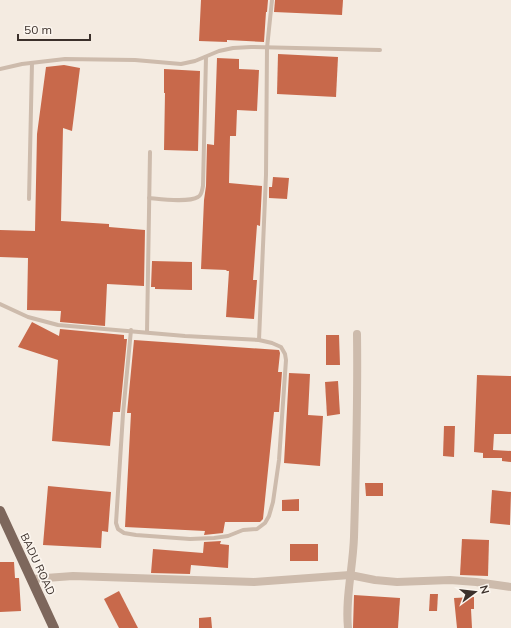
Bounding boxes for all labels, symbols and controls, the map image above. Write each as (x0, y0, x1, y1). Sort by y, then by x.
scale bar (18, 16, 90, 42)
text: 50 m (24, 22, 52, 37)
street label: BADU ROAD (18, 531, 58, 597)
north arrow (455, 572, 495, 612)
text: N (477, 584, 492, 595)

